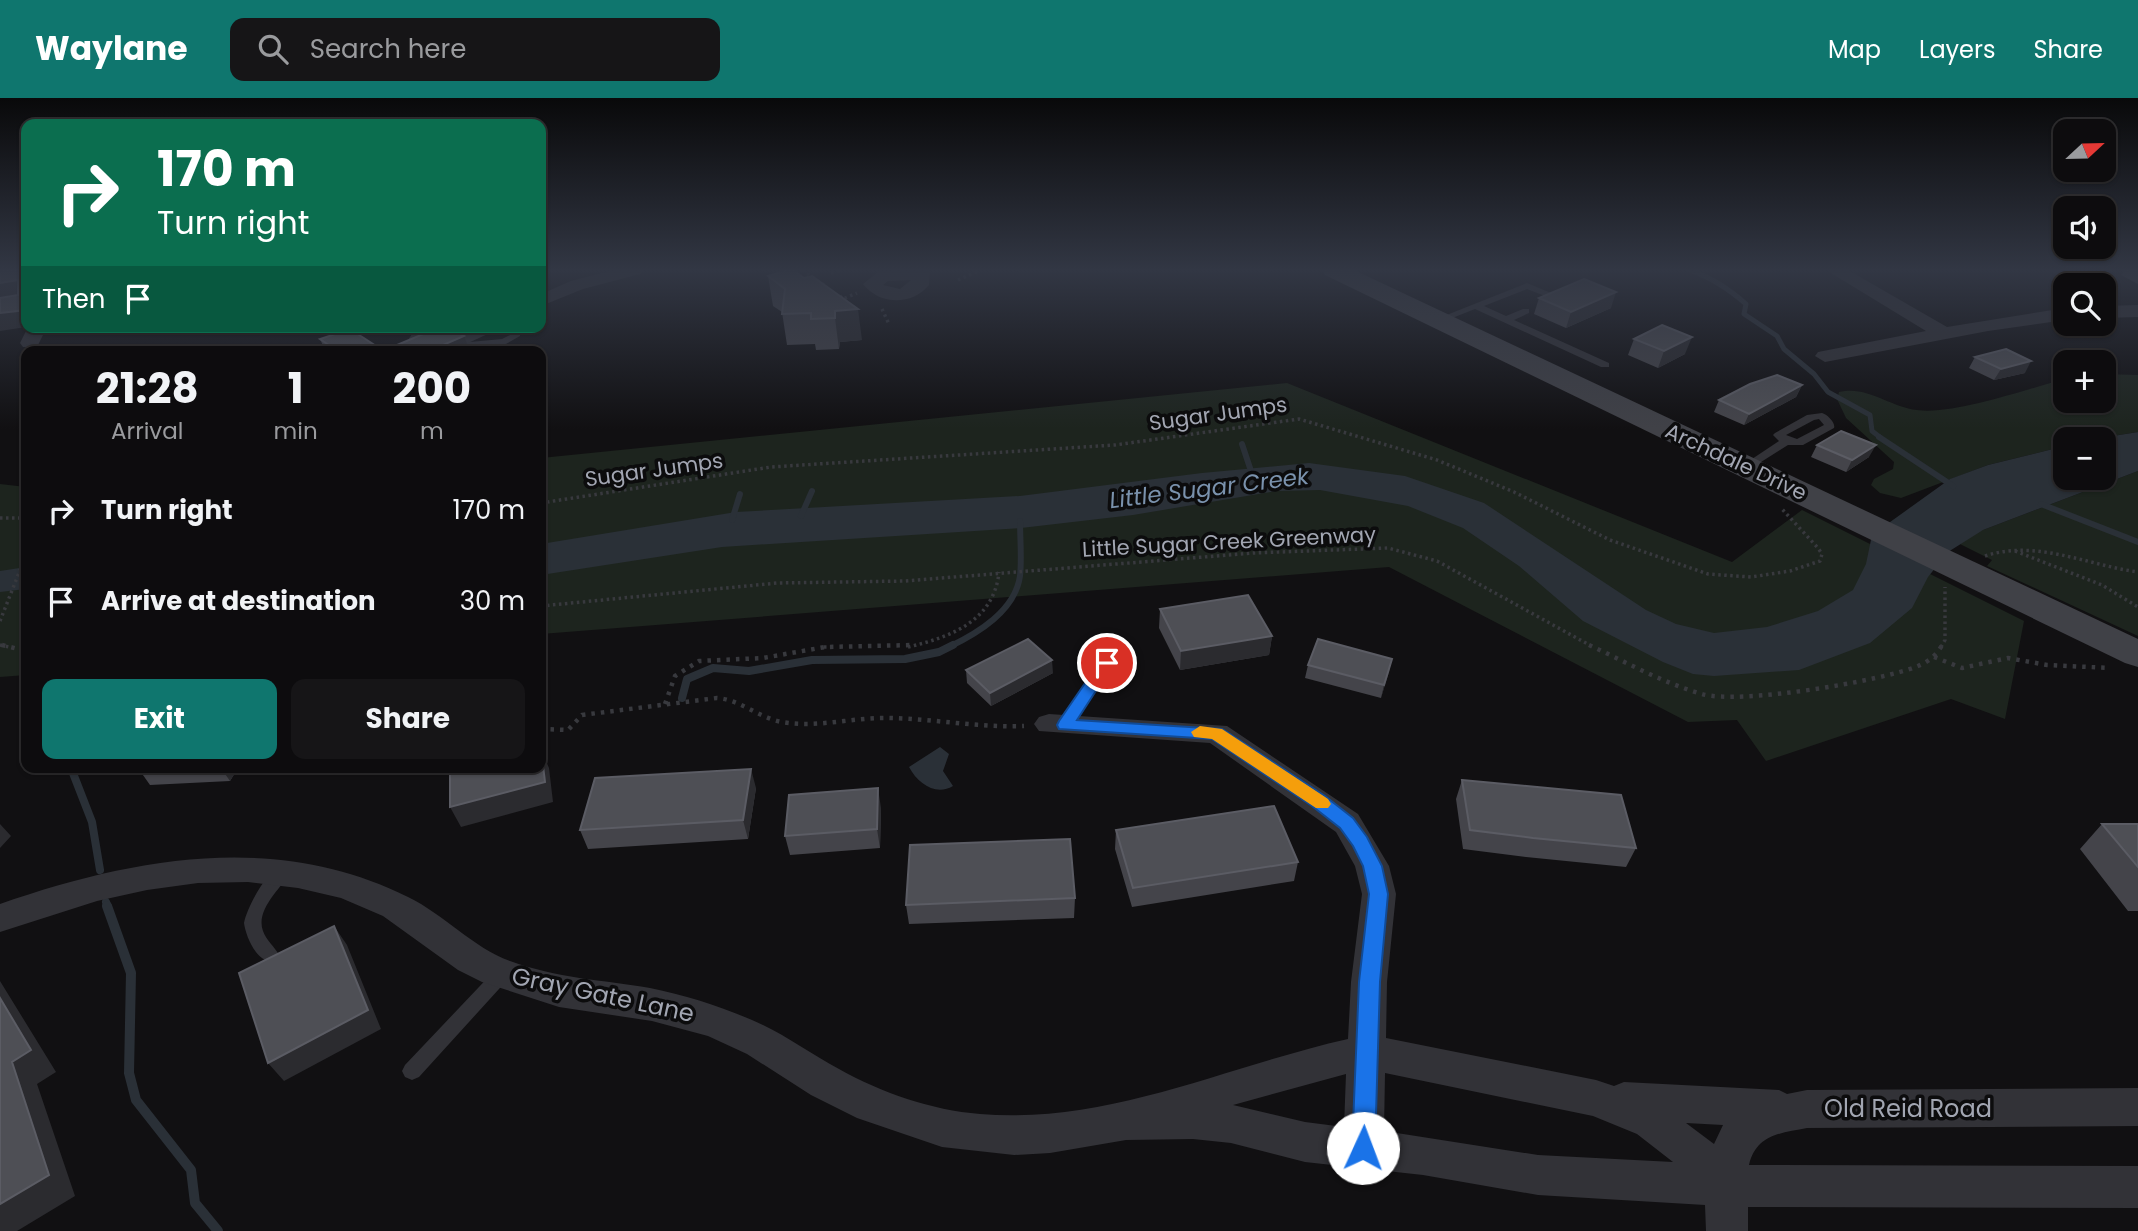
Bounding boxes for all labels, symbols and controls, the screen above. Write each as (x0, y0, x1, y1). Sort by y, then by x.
search box (230, 18, 720, 81)
text: Waylane (35, 25, 188, 72)
icon: search (254, 30, 292, 68)
text: Search here (310, 31, 466, 67)
text: Map (1828, 33, 1881, 66)
text: Layers (1919, 33, 1995, 66)
text: Share (2033, 33, 2103, 66)
north arrow (2053, 119, 2116, 182)
map controls (2053, 119, 2116, 490)
text: 170 m (157, 135, 296, 203)
icon: right (42, 147, 133, 238)
button: sound (2053, 196, 2116, 259)
text: Turn right (157, 200, 309, 245)
button: search (2053, 273, 2116, 336)
icon: arrive (119, 280, 157, 318)
text: Then (42, 281, 105, 317)
button: + (2053, 350, 2116, 413)
text: 21:28 (96, 359, 199, 418)
text: 1 (288, 359, 303, 418)
text: 200 (392, 359, 471, 418)
street label: Sugar Jumps (1147, 389, 1289, 438)
text: Arrival (111, 415, 183, 447)
text: min (274, 415, 318, 447)
text: m (420, 415, 444, 447)
street label: Archdale Drive (1661, 416, 1812, 507)
button: − (2053, 427, 2116, 490)
street label: Sugar Jumps (583, 445, 725, 494)
water label: Little Sugar Creek (1108, 460, 1312, 516)
icon: right (42, 492, 80, 530)
text: Turn right (101, 492, 233, 528)
text: 170 m (452, 492, 525, 528)
street label: Little Sugar Creek Greenway (1081, 519, 1377, 564)
icon: arrive (42, 583, 80, 621)
text: Arrive at destination (101, 583, 376, 619)
text: 30 m (460, 583, 525, 619)
pin (1077, 633, 1137, 693)
icon: arrive (1088, 644, 1126, 682)
button: Exit (42, 679, 277, 759)
button: Share (291, 679, 525, 759)
street label: Gray Gate Lane (509, 959, 697, 1030)
street label: Old Reid Road (1824, 1092, 1992, 1125)
position arrow (1326, 1111, 1400, 1185)

